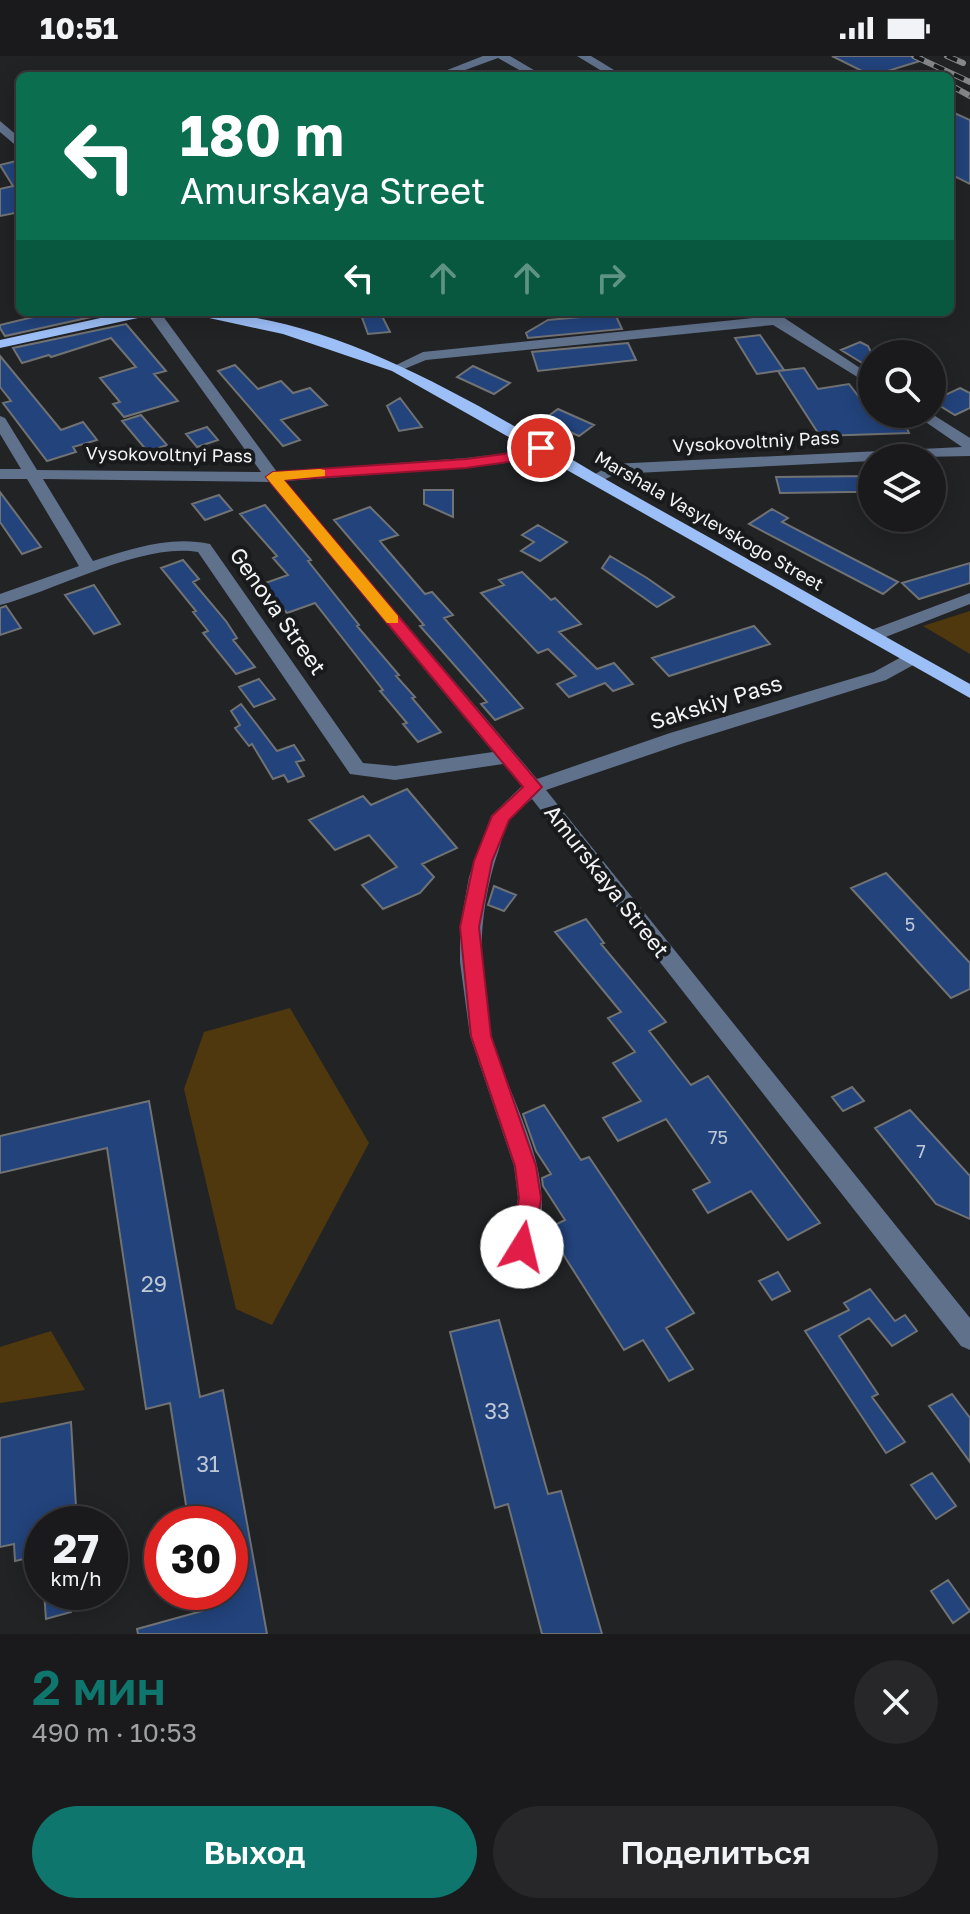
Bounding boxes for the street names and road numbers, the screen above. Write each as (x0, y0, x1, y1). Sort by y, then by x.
street label: Vysokovoltniy Pass (672, 426, 840, 456)
street label: Vysokovoltnyi Pass (85, 442, 253, 466)
street label: Marshala Vasylevskogo Street (591, 446, 828, 595)
street label: Genova Street (225, 542, 332, 680)
street label: Sakskiy Pass (647, 669, 785, 734)
street label: Amurskaya Street (539, 799, 675, 963)

